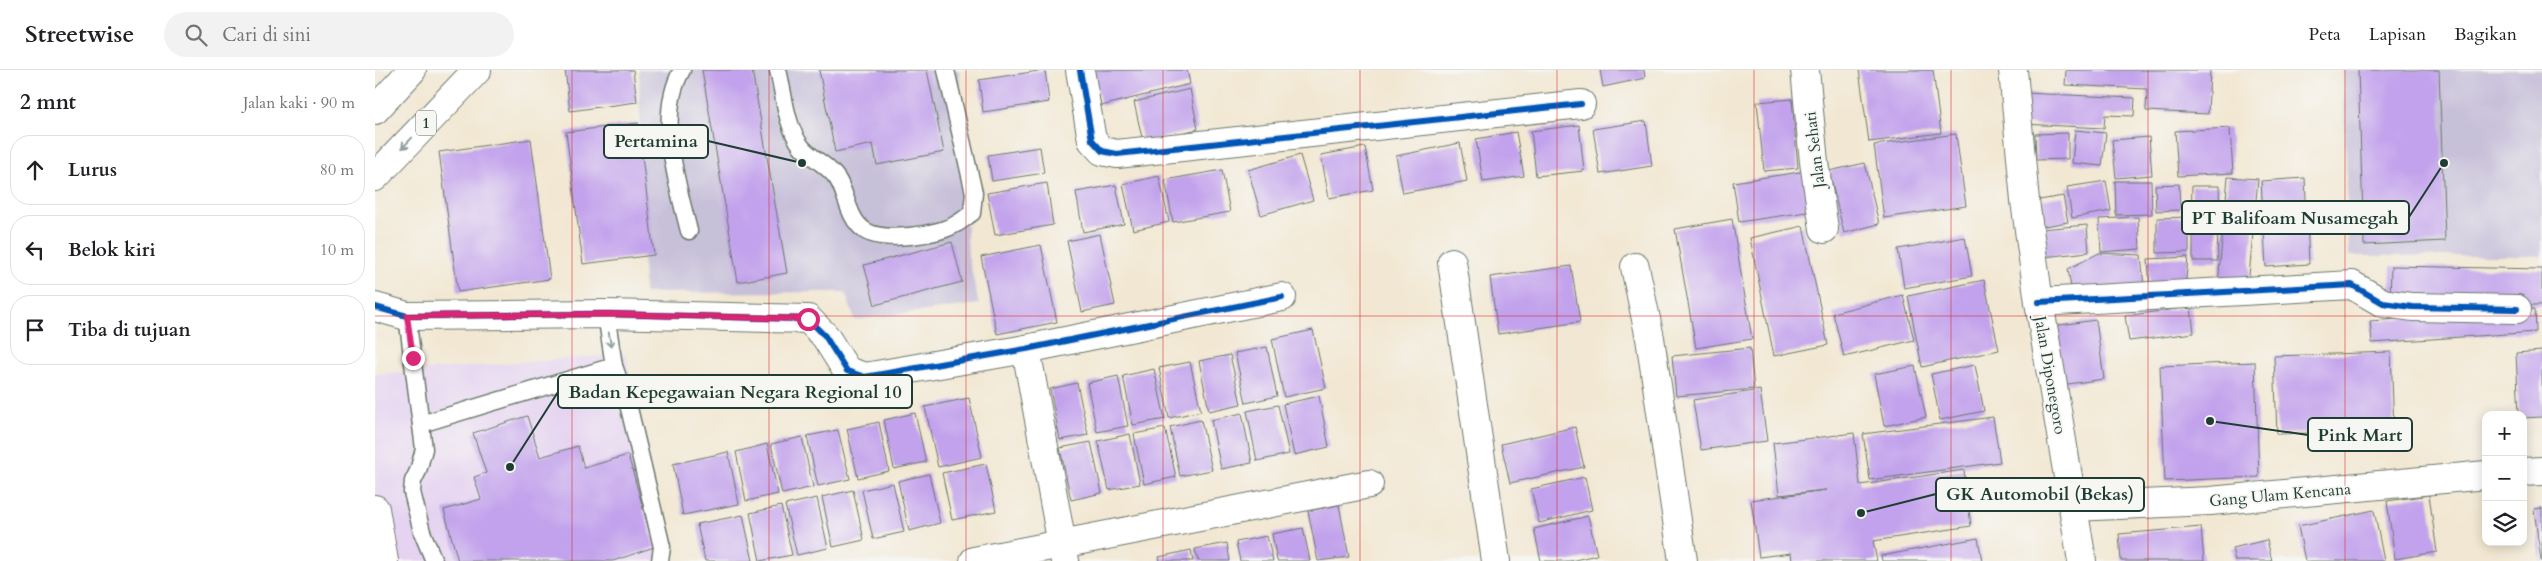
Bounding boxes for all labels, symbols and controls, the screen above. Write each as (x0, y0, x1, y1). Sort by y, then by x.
search box (164, 12, 514, 57)
text: Streetwise (25, 18, 134, 51)
icon: search (182, 21, 210, 49)
text: Cari di sini (222, 22, 311, 48)
text: Peta (2309, 22, 2341, 47)
text: Lapisan (2369, 22, 2426, 47)
text: Bagikan (2454, 22, 2517, 47)
text: 2 mnt (20, 88, 76, 117)
text: Jalan kaki · 90 m (243, 92, 355, 114)
road number: 1 (416, 110, 436, 136)
street label: Jalan Sehati (1799, 110, 1831, 192)
callout: Pertamina (604, 125, 708, 158)
text: Pertamina (614, 129, 698, 154)
one-way arrow (401, 137, 413, 150)
icon: ahead (21, 156, 49, 184)
text: Lurus (68, 157, 117, 183)
text: 80 m (320, 159, 354, 181)
callout: PT Balifoam Nusamegah (2182, 201, 2409, 234)
text: PT Balifoam Nusamegah (2191, 206, 2399, 231)
icon: left (21, 236, 49, 264)
text: Belok kiri (68, 237, 155, 263)
text: 10 m (320, 239, 354, 261)
route start (797, 308, 820, 331)
street label: Jalan Diponegoro (2028, 312, 2071, 436)
icon: arrive (21, 316, 49, 344)
text: Tiba di tujuan (68, 317, 191, 343)
one-way arrow (605, 332, 615, 348)
route end (402, 347, 425, 370)
callout: Badan Kepegawaian Negara Regional 10 (558, 375, 912, 408)
text: Badan Kepegawaian Negara Regional 10 (568, 380, 902, 405)
map controls (2482, 411, 2527, 546)
button: + (2482, 411, 2527, 456)
callout: Pink Mart (2308, 418, 2412, 451)
text: Pink Mart (2318, 423, 2403, 448)
button: − (2482, 456, 2527, 501)
callout: GK Automobil (Bekas) (1936, 478, 2144, 511)
street label: Gang Ulam Kencana (2208, 478, 2352, 512)
text: GK Automobil (Bekas) (1946, 482, 2134, 507)
button: layers (2482, 501, 2527, 546)

